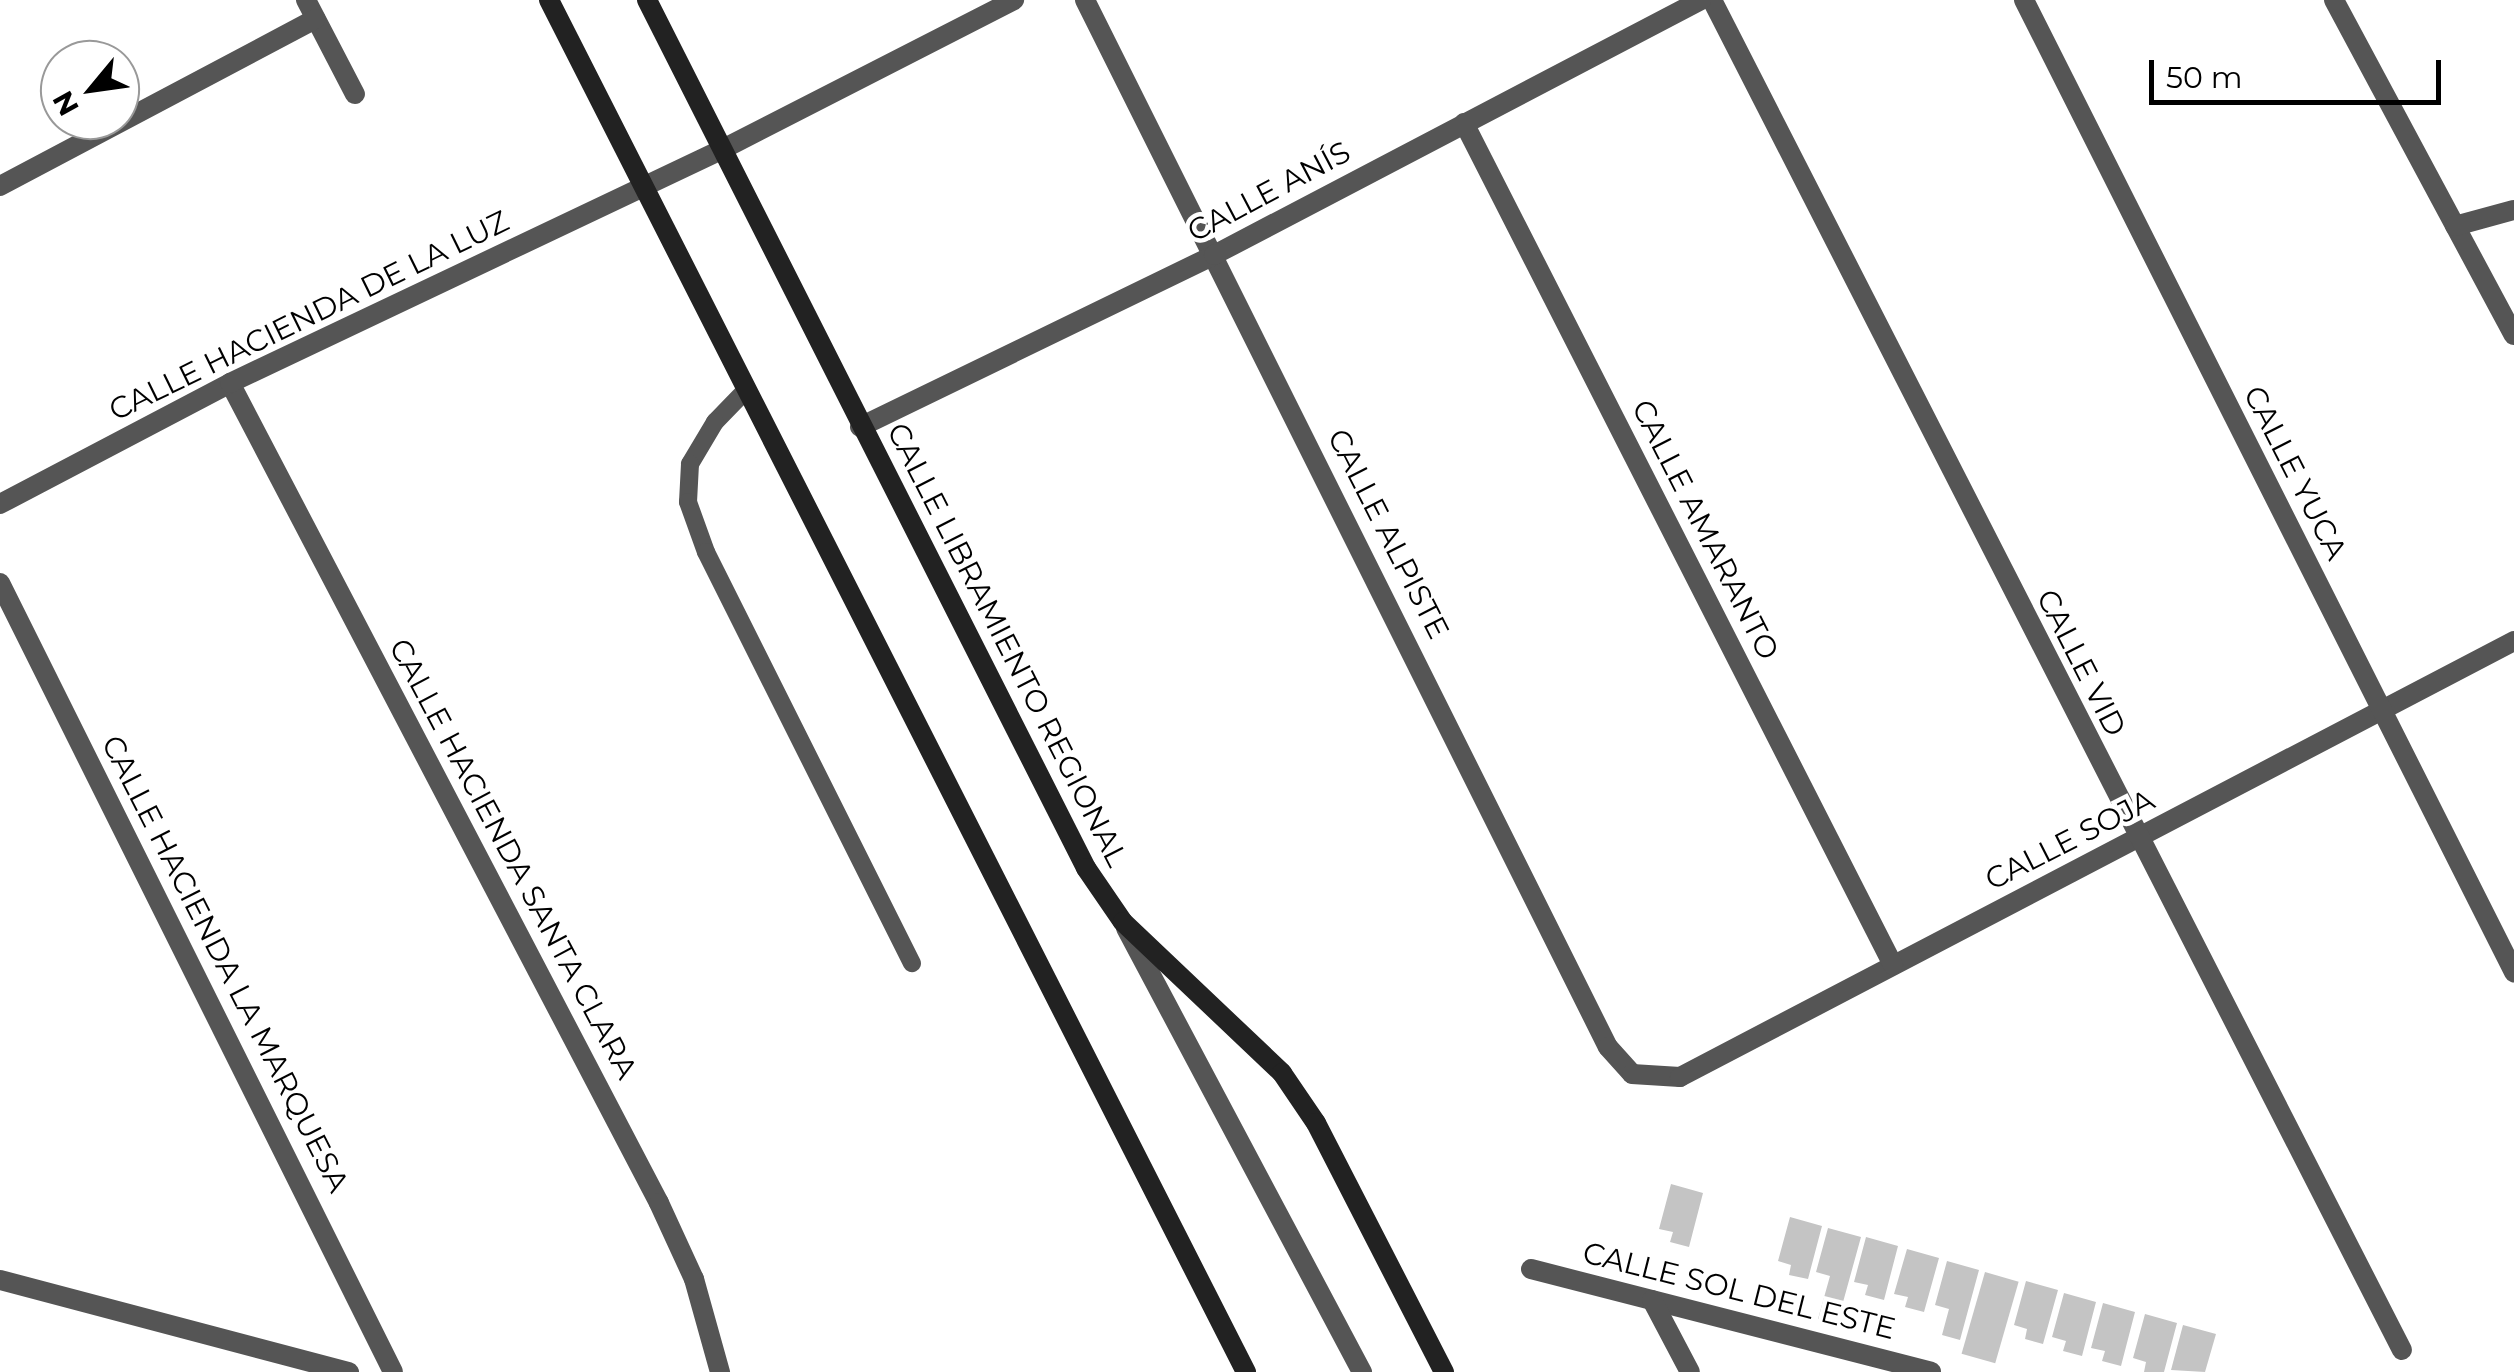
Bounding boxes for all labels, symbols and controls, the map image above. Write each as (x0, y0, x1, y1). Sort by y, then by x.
north arrow (40, 40, 140, 140)
scale bar (2154, 40, 2446, 102)
text: 50 m (2166, 59, 2243, 96)
text: N (45, 85, 86, 122)
street label: CALLE ANÍS (1182, 134, 1356, 250)
street label: CALLE HACIENDA DE LA LUZ (103, 203, 515, 429)
street label: CALLE YUCA (2236, 380, 2354, 566)
street label: CALLE AMARANTO (1624, 394, 1786, 666)
street label: CALLE LIBRAMIENTO REGIONAL (879, 417, 1135, 873)
street label: CALLE ALPISTE (1320, 423, 1456, 645)
street label: CALLE VID (2029, 584, 2133, 742)
street label: CALLE HACIENDA SANTA CLARA (381, 633, 645, 1085)
street label: CALLE HACIENDA LA MARQUESA (94, 730, 356, 1198)
street label: CALLE SOJA (1980, 782, 2160, 898)
street label: CALLE SOL DEL ESTE (1579, 1235, 1899, 1347)

